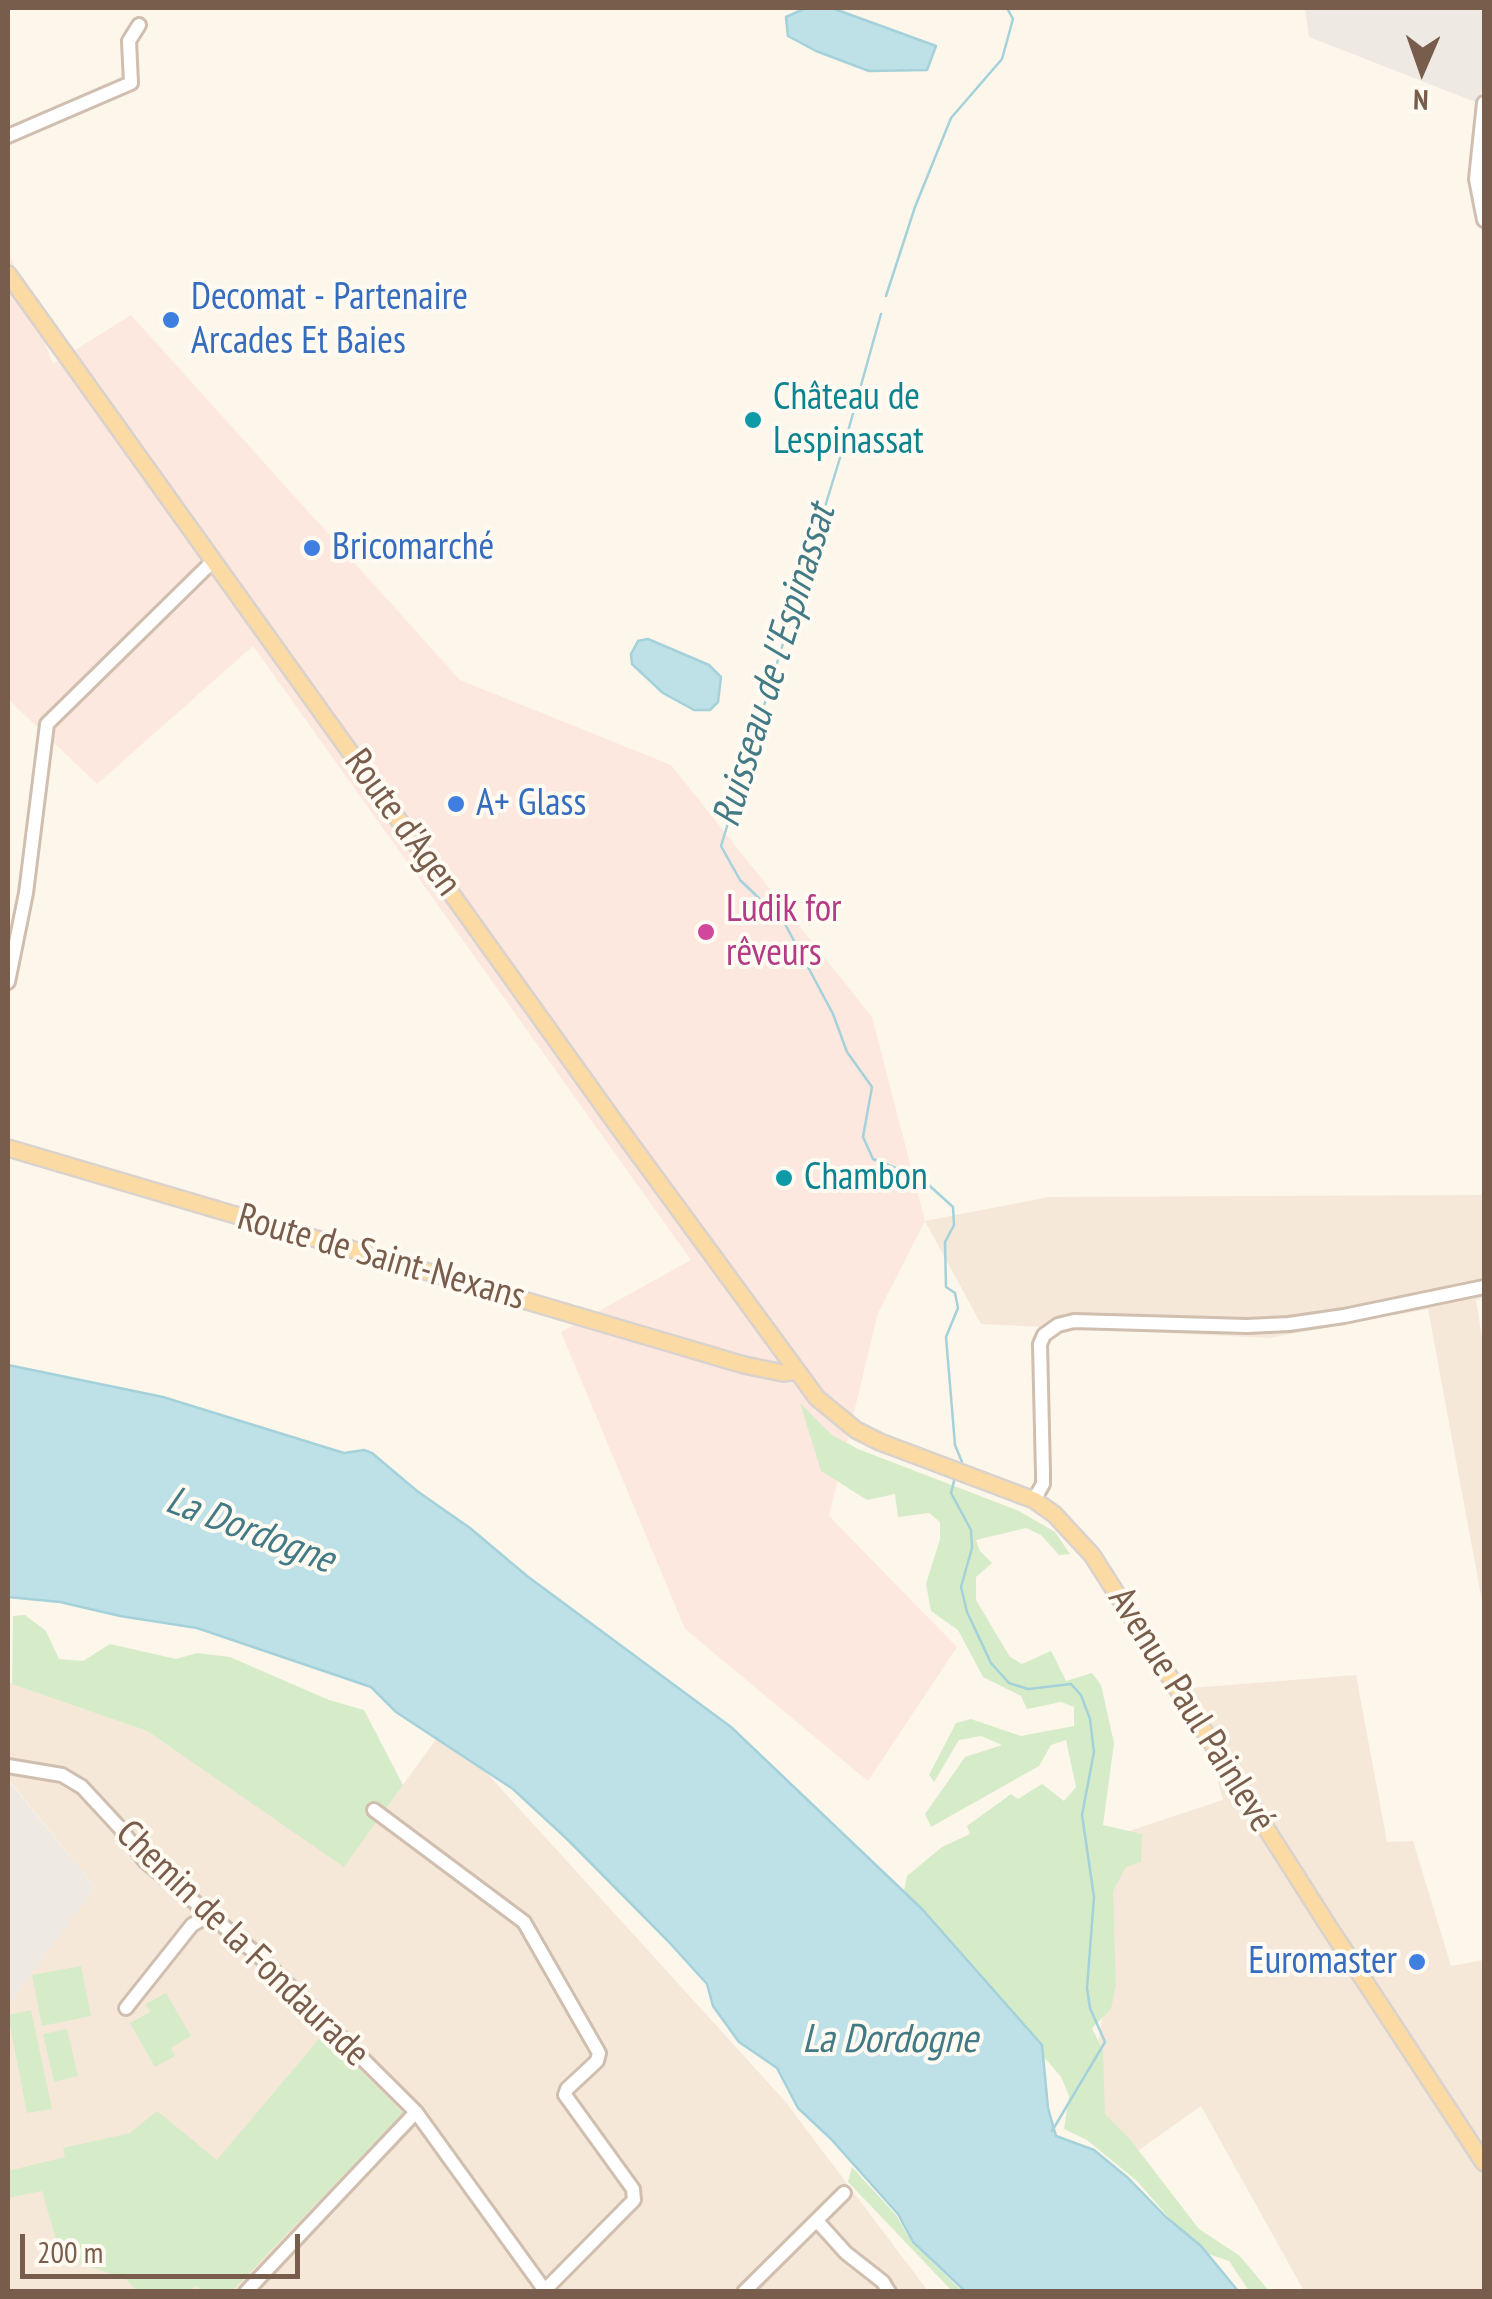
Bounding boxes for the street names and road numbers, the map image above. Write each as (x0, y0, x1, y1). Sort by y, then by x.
street label: Route d'Agen (334, 741, 470, 905)
street label: Route de Saint-Nexans (232, 1195, 530, 1321)
street label: Avenue Paul Painlevé (1098, 1579, 1284, 1841)
street label: Chemin de la Fondaurade (106, 1811, 378, 2077)

